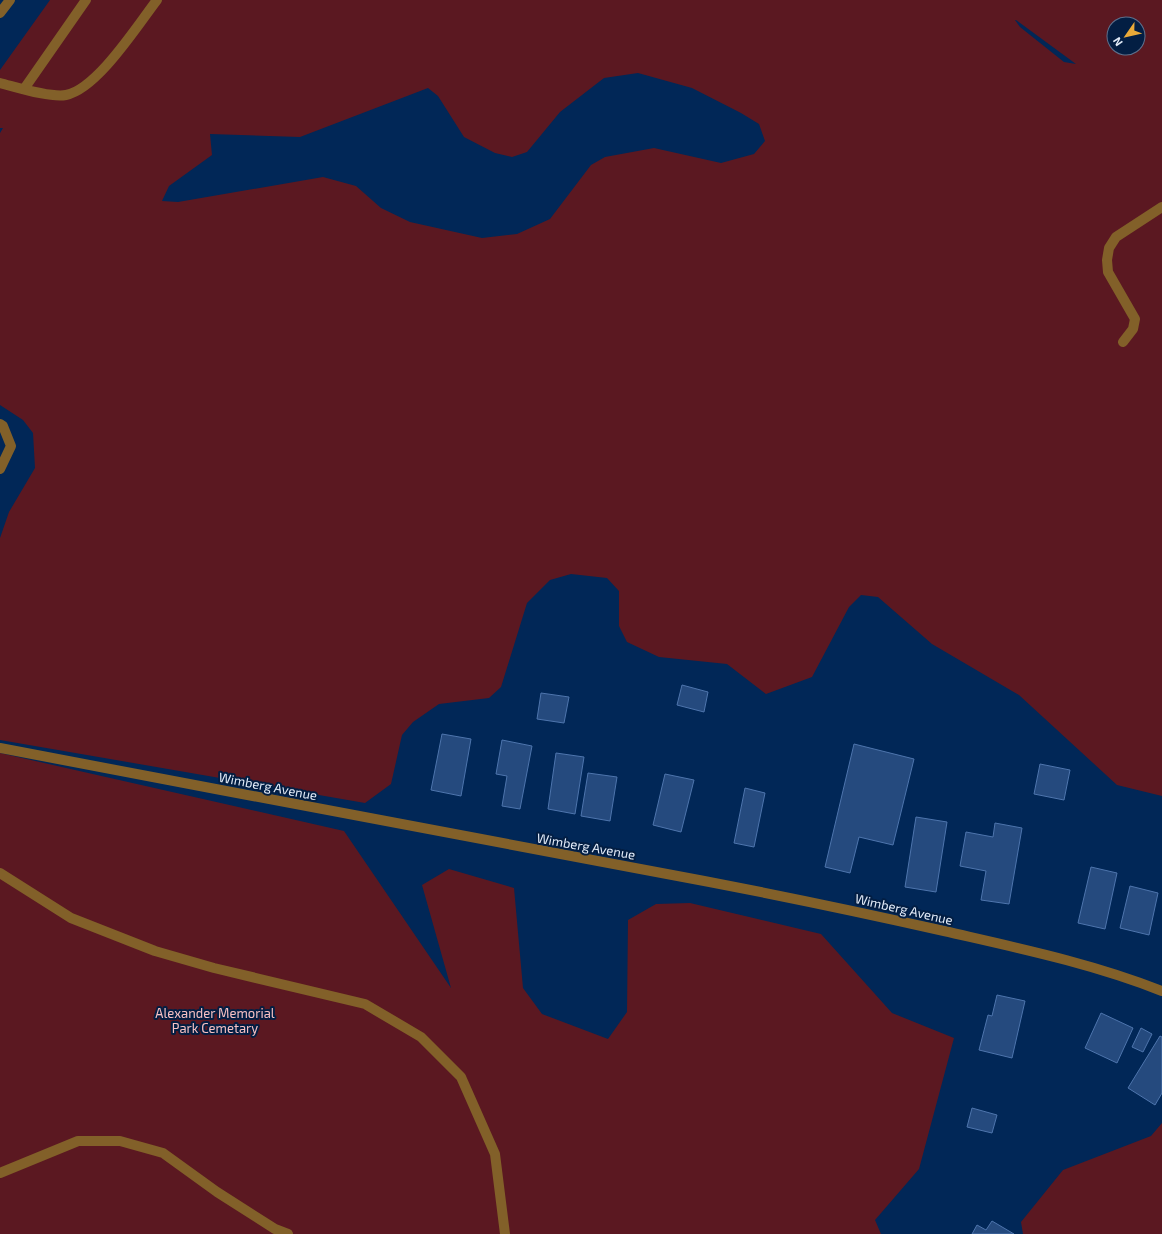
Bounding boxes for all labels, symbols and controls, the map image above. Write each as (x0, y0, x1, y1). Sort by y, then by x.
north arrow (1106, 16, 1146, 56)
text: N (1110, 35, 1125, 49)
street label: Wimberg Avenue (217, 769, 319, 803)
street label: Wimberg Avenue (535, 829, 637, 863)
street label: Wimberg Avenue (854, 890, 954, 928)
park label: Alexander Memorial Park Cemetary (155, 1005, 275, 1036)

